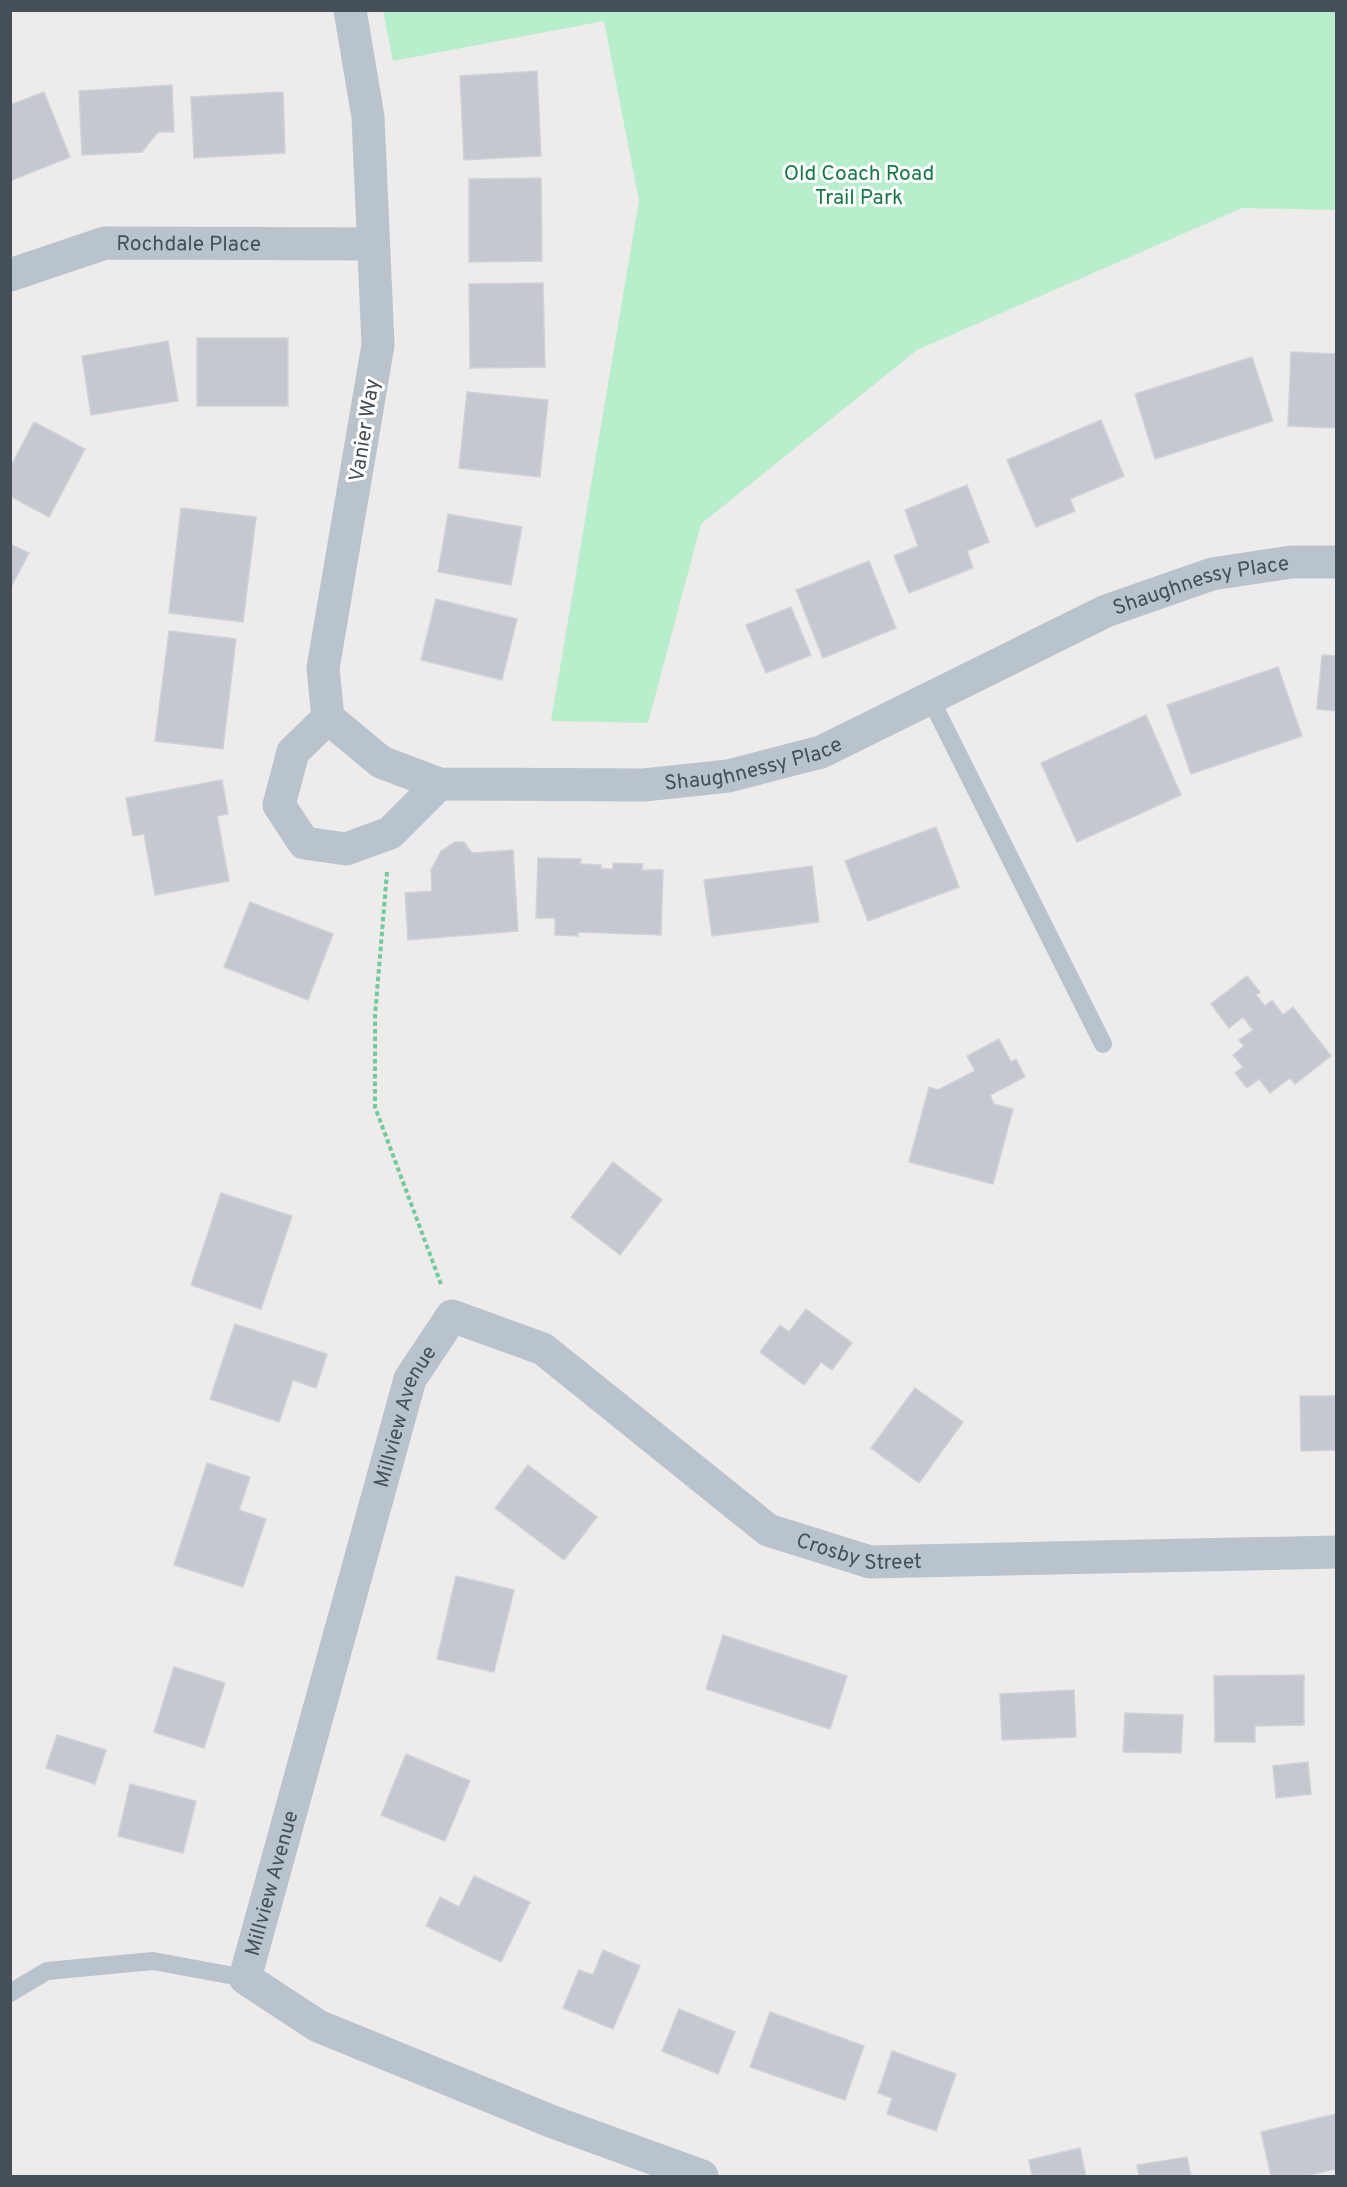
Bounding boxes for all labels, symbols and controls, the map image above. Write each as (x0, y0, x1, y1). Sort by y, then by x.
park label: Old Coach Road Trail Park (784, 161, 934, 212)
street label: Rochdale Place (116, 231, 261, 259)
street label: Vanier Way (344, 377, 387, 484)
street label: Shaughnessy Place (1110, 550, 1291, 623)
street label: Shaughnessy Place (663, 732, 847, 798)
street label: Millview Avenue (369, 1341, 444, 1491)
street label: Crosby Street (793, 1528, 922, 1577)
street label: Millview Avenue (240, 1808, 305, 1959)

